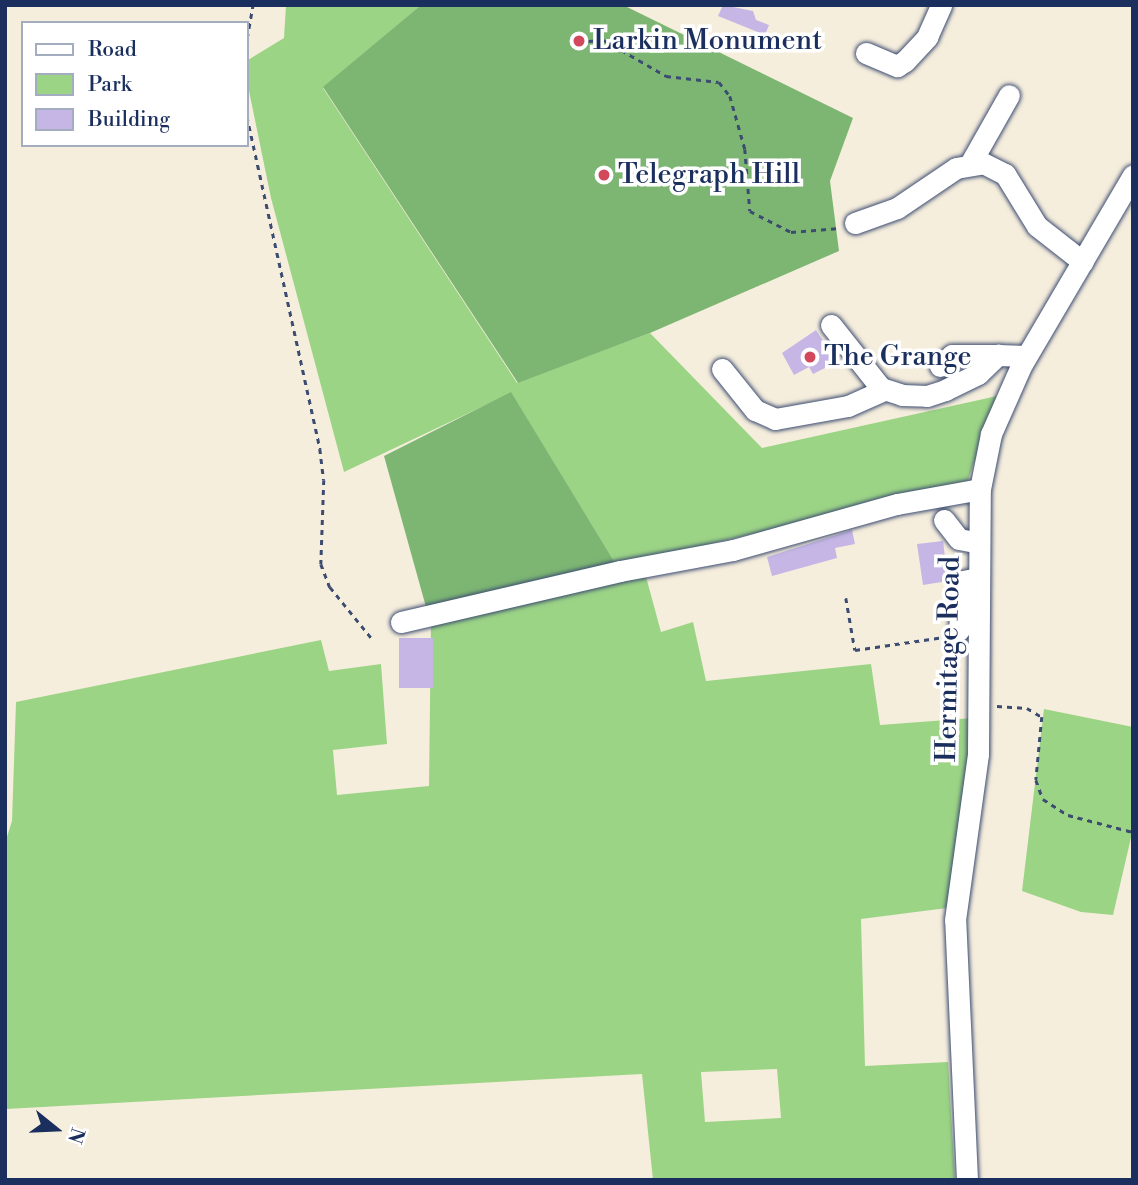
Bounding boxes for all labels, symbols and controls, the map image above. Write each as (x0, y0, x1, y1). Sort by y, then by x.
legend (21, 21, 248, 147)
place label: Larkin Monument (593, 24, 822, 58)
marker: Larkin Monument (571, 33, 587, 49)
text: Road (88, 37, 137, 63)
text: Park (88, 72, 132, 98)
text: Building (88, 107, 170, 133)
place label: Telegraph Hill (618, 158, 800, 192)
marker: Telegraph Hill (596, 167, 612, 183)
place label: The Grange (824, 340, 972, 374)
marker: The Grange (802, 349, 818, 365)
street label: Hermitage Road (930, 556, 968, 762)
north arrow (21, 1094, 91, 1164)
text: N (62, 1125, 90, 1146)

